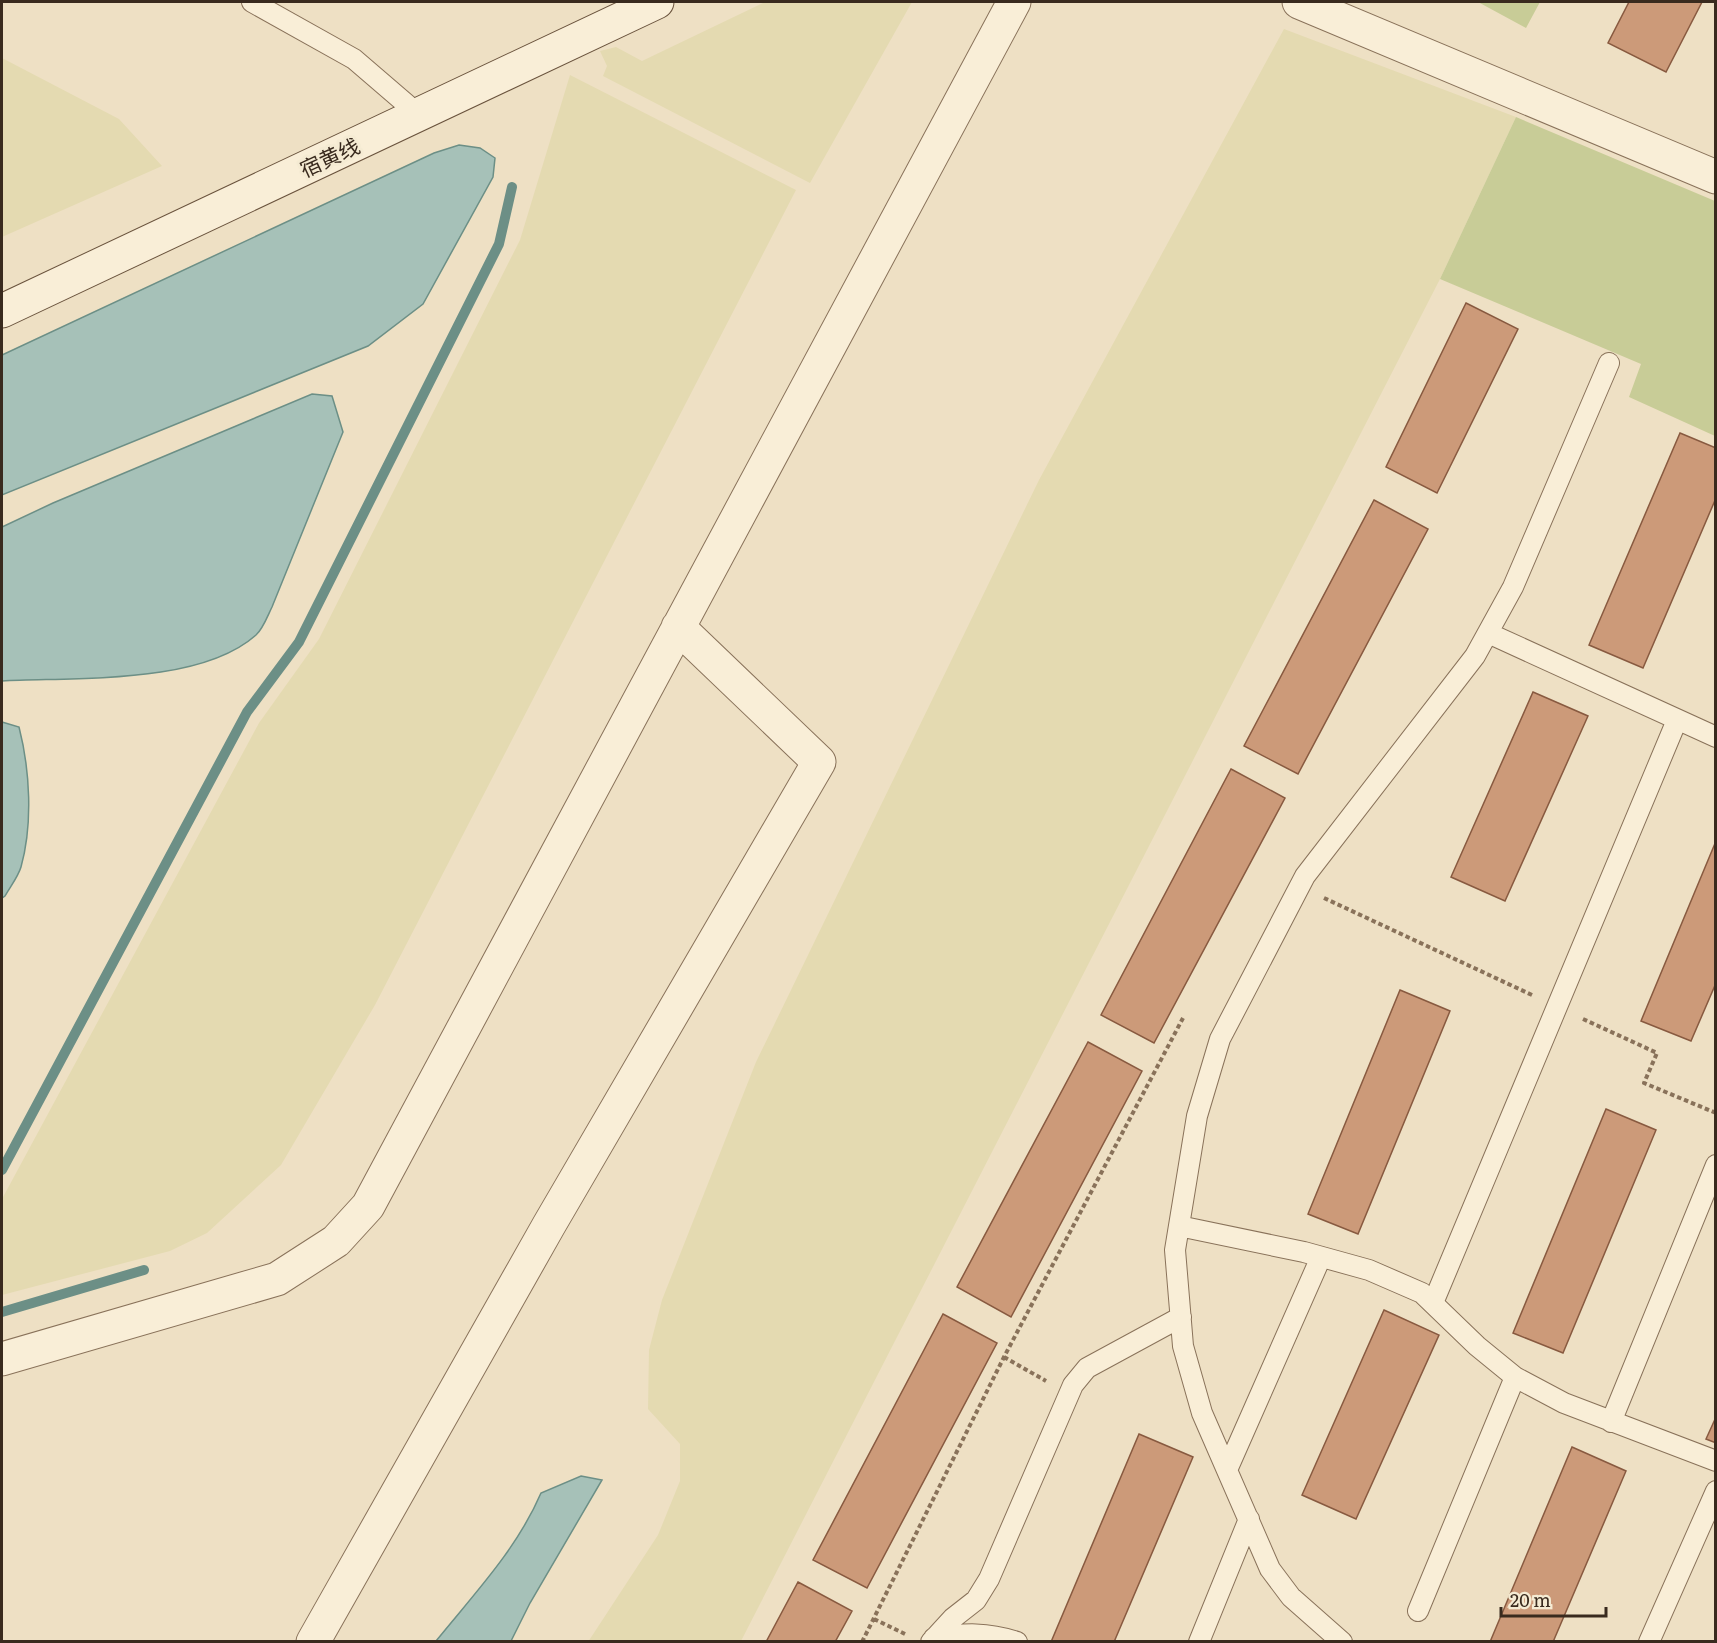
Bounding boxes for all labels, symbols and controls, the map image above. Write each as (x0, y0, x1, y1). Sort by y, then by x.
street label: 宿黄线 (294, 129, 364, 183)
scale bar (1501, 1580, 1606, 1618)
text: 20 m (1510, 1586, 1551, 1613)

